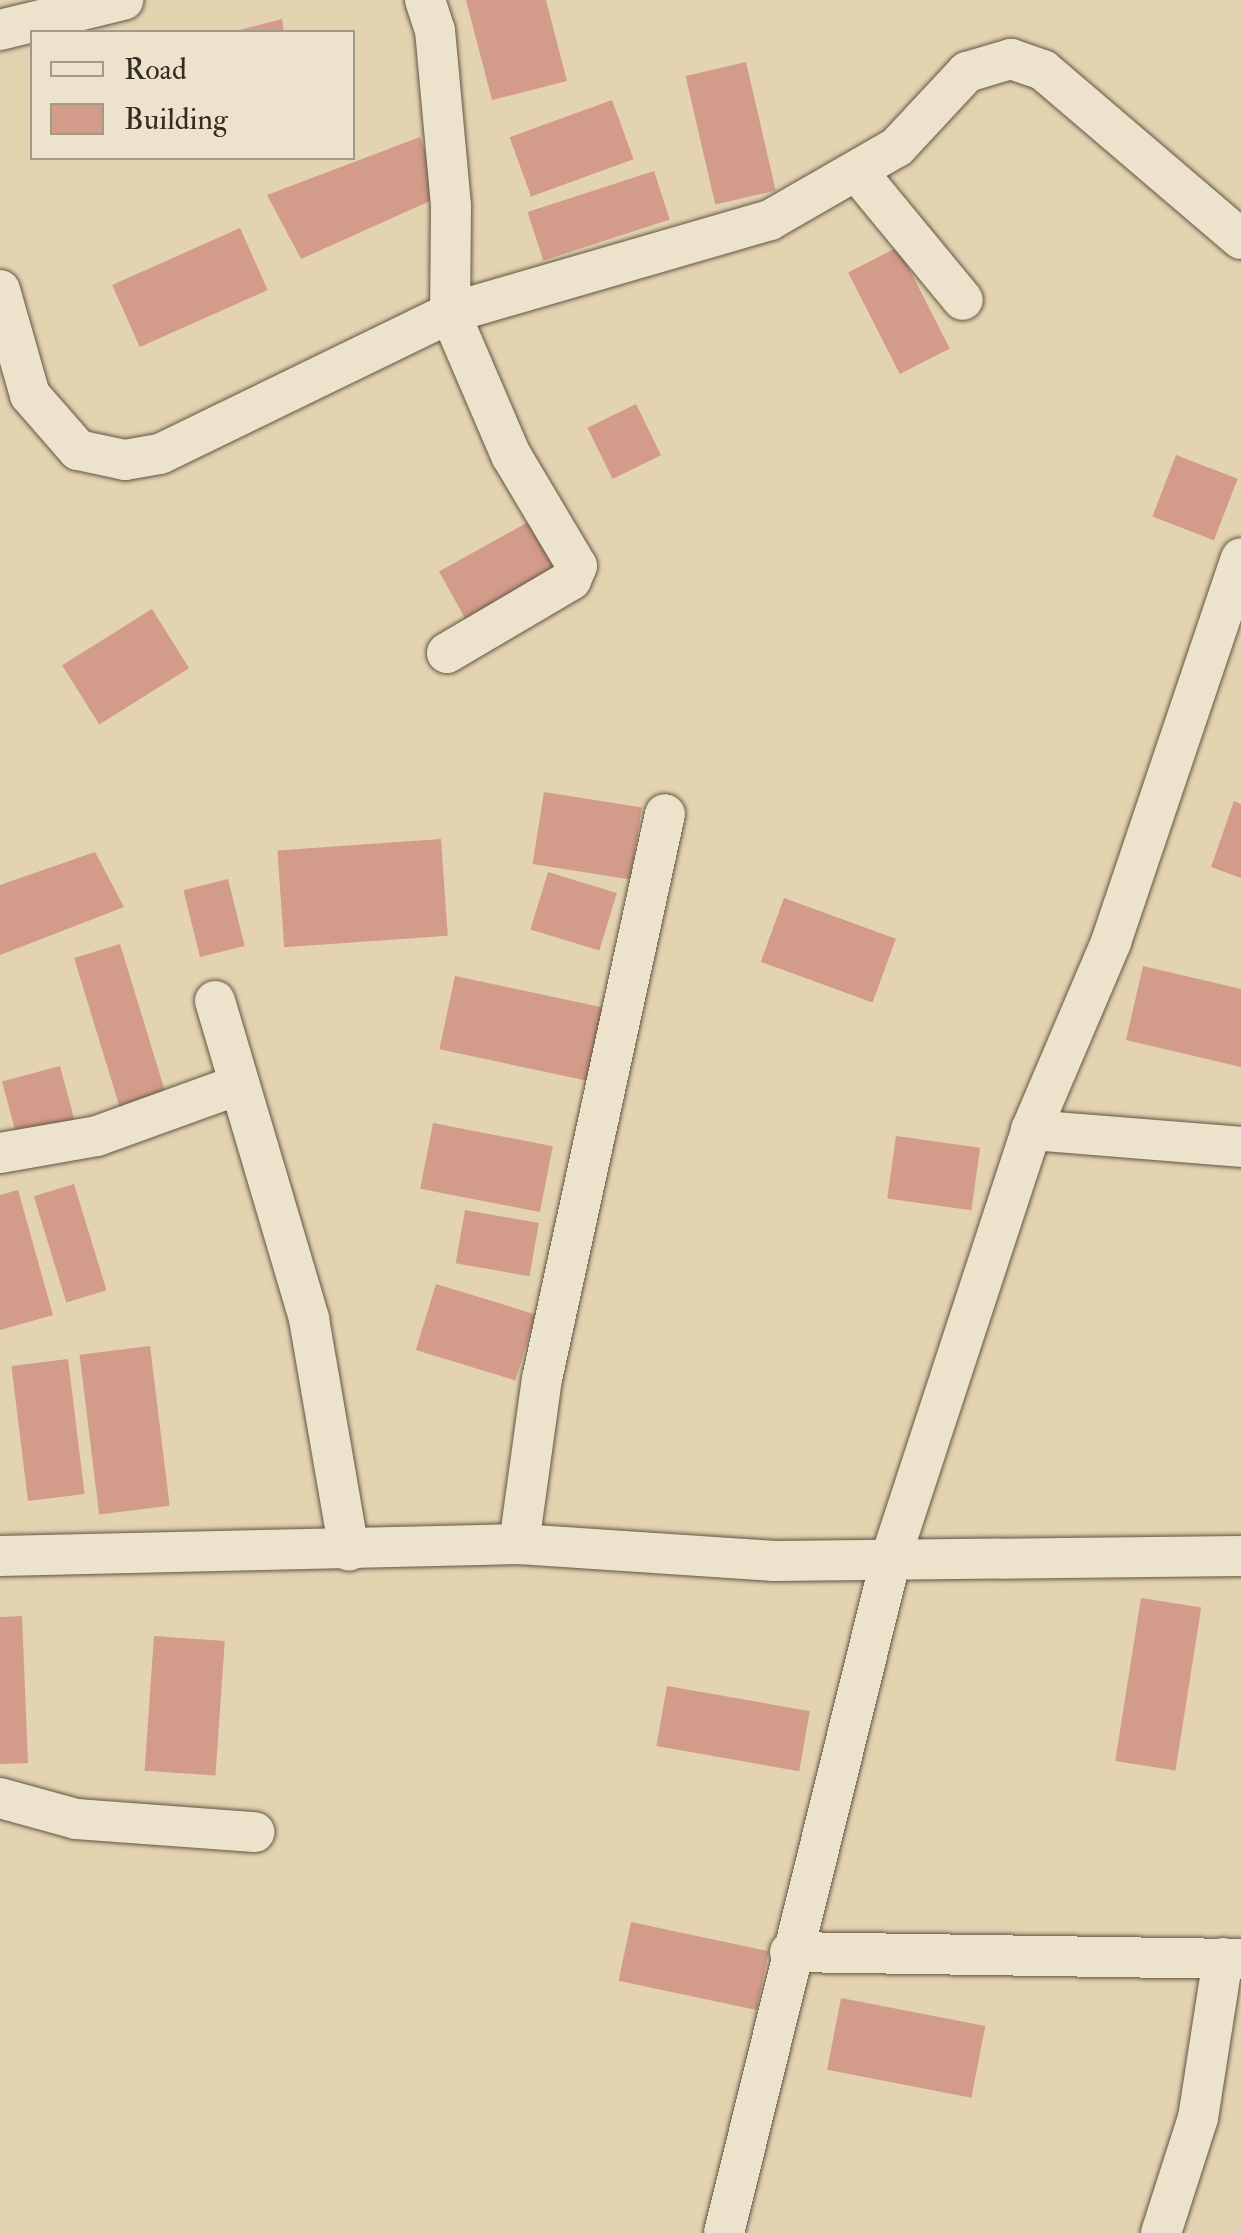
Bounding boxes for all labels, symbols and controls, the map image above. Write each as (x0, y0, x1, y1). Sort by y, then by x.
legend (30, 30, 355, 160)
text: Road (124, 51, 187, 88)
text: Building (124, 101, 228, 138)

